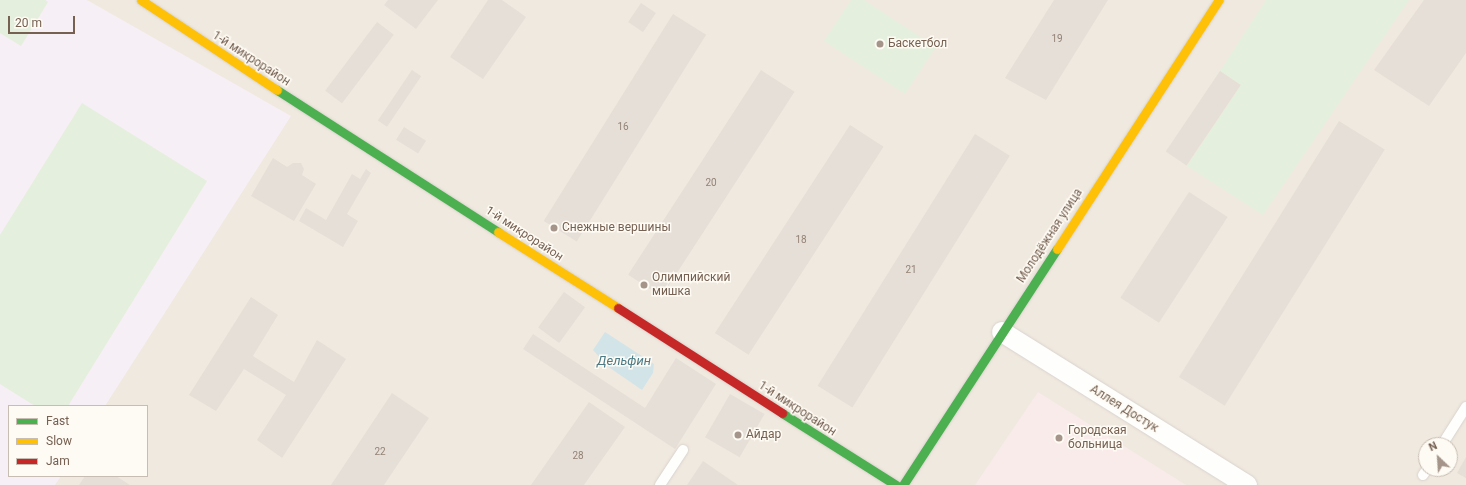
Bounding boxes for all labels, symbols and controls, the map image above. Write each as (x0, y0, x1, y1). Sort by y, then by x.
scale bar (10, 8, 77, 34)
text: 20 m (15, 16, 42, 30)
street label: 1-й микрорайон (209, 29, 293, 89)
house number: 19 (1051, 33, 1063, 45)
place label: Баскетбол (888, 37, 947, 51)
marker: Баскетбол (875, 39, 885, 49)
house number: 16 (617, 121, 629, 133)
house number: 20 (705, 177, 717, 189)
street label: Молодёжная улица (1014, 186, 1086, 286)
street label: 1-й микрорайон (482, 204, 566, 264)
place label: Снежные вершины (562, 221, 671, 235)
marker: Снежные вершины (549, 223, 559, 233)
house number: 18 (795, 234, 807, 246)
house number: 21 (905, 264, 917, 276)
place label: Олимпийский мишка (652, 271, 730, 299)
marker: Олимпийский мишка (639, 280, 649, 290)
water label: Дельфин (597, 353, 651, 369)
street label: 1-й микрорайон (755, 379, 839, 439)
street label: Аллея Достук (1087, 382, 1161, 436)
legend (8, 405, 148, 477)
text: Fast (46, 414, 69, 428)
place label: Городская больница (1068, 424, 1127, 452)
place label: Айдар (746, 428, 781, 442)
marker: Айдар (733, 430, 743, 440)
marker: Городская больница (1053, 432, 1065, 444)
text: Slow (46, 434, 72, 448)
north arrow (1418, 437, 1458, 477)
text: N (1427, 439, 1439, 454)
house number: 22 (374, 446, 386, 458)
house number: 28 (572, 450, 584, 462)
text: Jam (46, 454, 70, 468)

